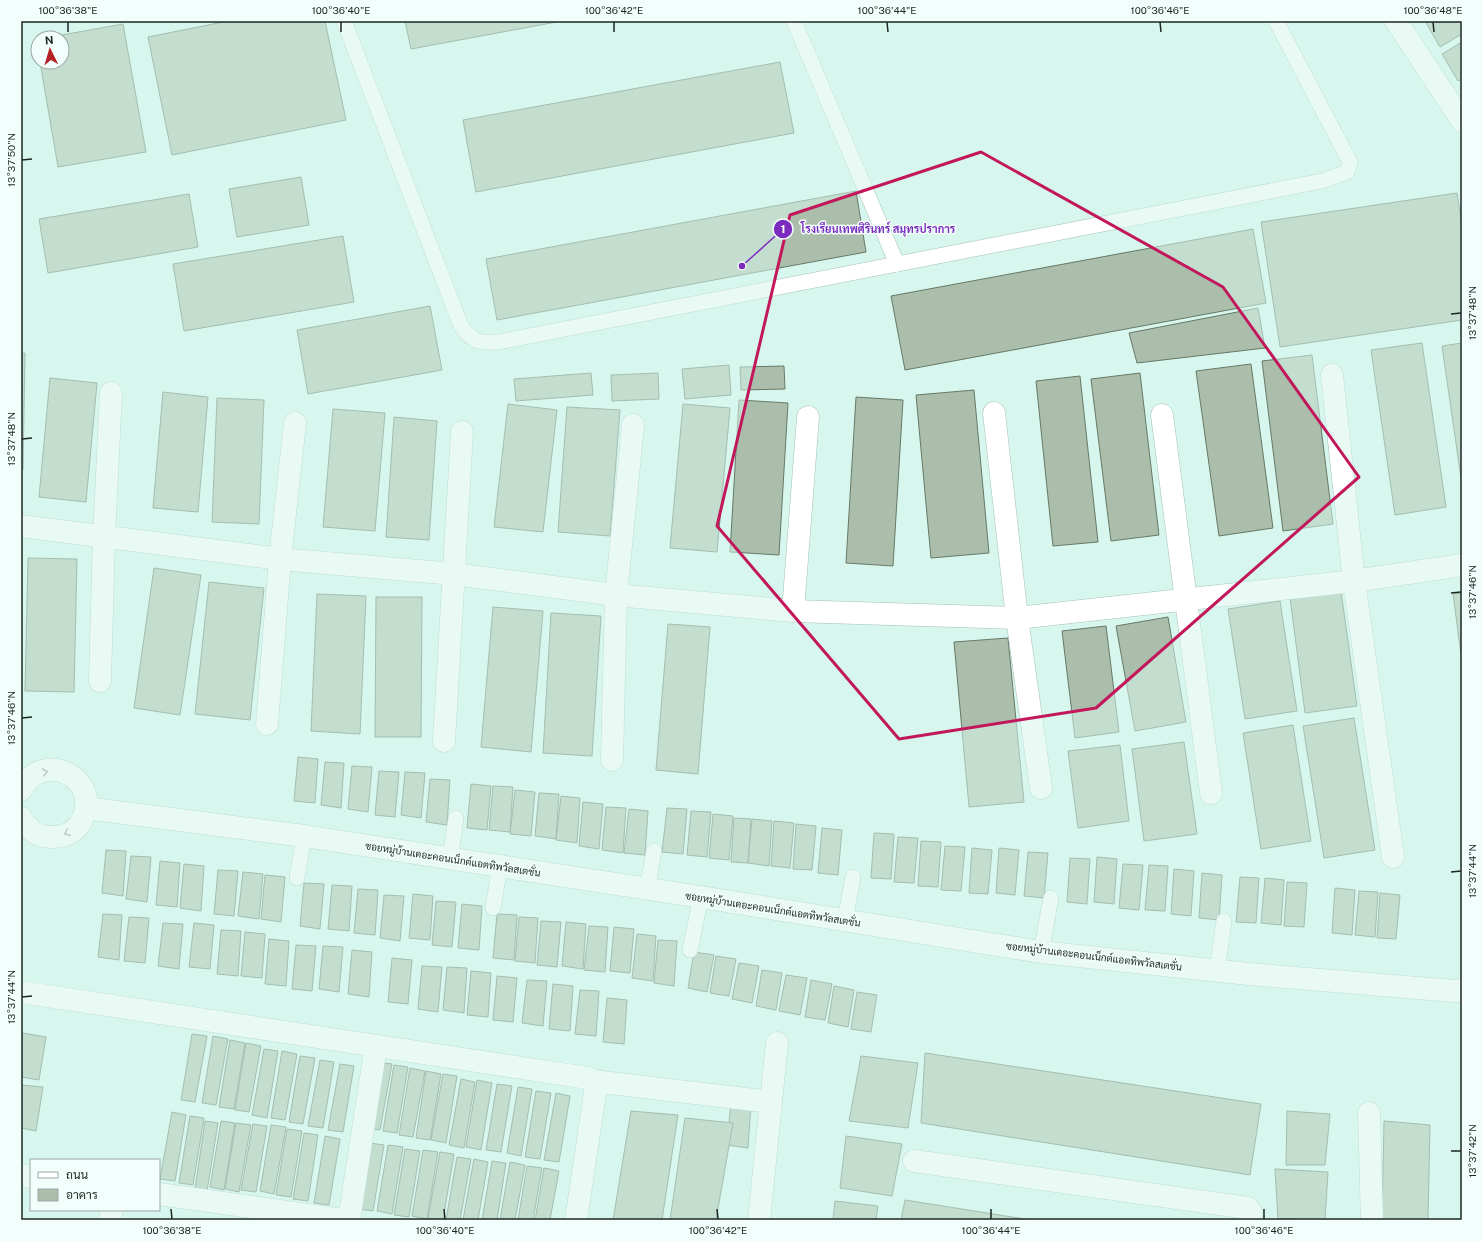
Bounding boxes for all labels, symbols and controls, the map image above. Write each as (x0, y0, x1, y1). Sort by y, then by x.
text: 100°36'38"E (39, 4, 98, 16)
text: 100°36'40"E (312, 4, 370, 16)
text: 100°36'42"E (585, 4, 643, 16)
text: 100°36'44"E (858, 4, 916, 16)
text: 100°36'46"E (1131, 4, 1189, 16)
text: 100°36'48"E (1403, 4, 1463, 16)
north arrow (30, 30, 70, 70)
text: N (44, 34, 54, 46)
text: 13°37'50"N (5, 133, 17, 187)
callout: โรงเรียนเทพศิรินทร์ สมุทรปราการ (773, 217, 964, 240)
text: โรงเรียนเทพศิรินทร์ สมุทรปราการ (800, 221, 956, 237)
text: 1 (780, 222, 786, 236)
text: 13°37'48"N (1466, 286, 1478, 340)
text: 13°37'48"N (5, 412, 17, 466)
text: 13°37'46"N (1466, 565, 1478, 619)
text: 13°37'46"N (5, 691, 17, 745)
one-way arrow (42, 768, 48, 776)
one-way arrow (64, 828, 71, 836)
street label: ซอยหมู่บ้านเดอะคอนเน็กต์แอตทิพวัลสเตชั่น (364, 838, 542, 881)
text: 13°37'44"N (1466, 844, 1478, 898)
street label: ซอยหมู่บ้านเดอะคอนเน็กต์แอตทิพวัลสเตชั่น (684, 888, 862, 931)
street label: ซอยหมู่บ้านเดอะคอนเน็กต์แอตทิพวัลสเตชั่น (1005, 938, 1183, 975)
text: 13°37'44"N (5, 970, 17, 1024)
text: 13°37'42"N (1466, 1124, 1478, 1178)
legend (30, 1159, 160, 1211)
text: ถนน (66, 1168, 89, 1182)
text: อาคาร (66, 1188, 98, 1202)
text: 100°36'38"E (143, 1224, 202, 1236)
text: 100°36'40"E (416, 1224, 474, 1236)
text: 100°36'42"E (689, 1224, 747, 1236)
text: 100°36'44"E (962, 1224, 1020, 1236)
text: 100°36'46"E (1235, 1224, 1293, 1236)

